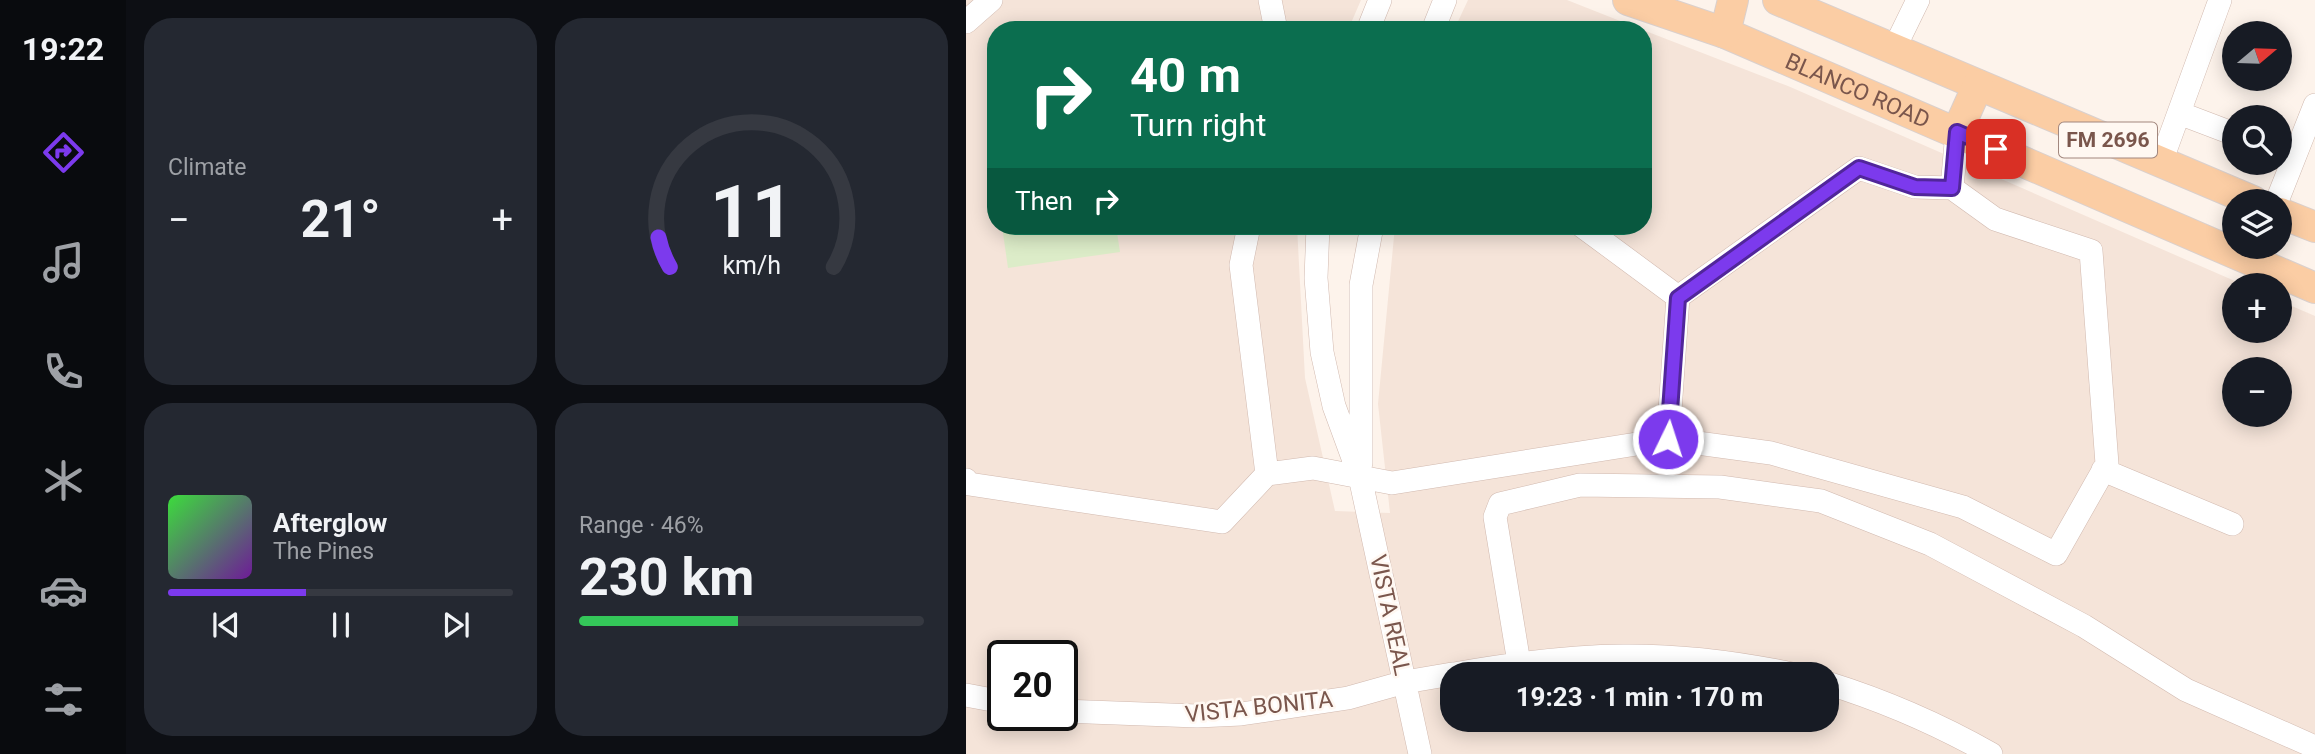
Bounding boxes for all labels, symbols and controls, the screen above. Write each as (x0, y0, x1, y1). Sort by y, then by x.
north arrow (2222, 21, 2292, 91)
map controls (2222, 21, 2292, 427)
text: 19:22 (22, 30, 104, 68)
text: 40 m (1130, 47, 1241, 104)
street label: BLANCO ROAD (1781, 47, 1934, 133)
icon: right (1015, 49, 1106, 140)
button: search (2222, 105, 2292, 175)
text: Turn right (1130, 106, 1266, 144)
pin (1966, 119, 2026, 179)
road number: FM 2696 (2059, 122, 2157, 158)
icon: directions (39, 128, 88, 177)
icon: arrive (1977, 130, 2015, 168)
text: Climate (168, 154, 247, 181)
text: 11 (710, 170, 793, 256)
icon: right (1087, 182, 1125, 220)
text: Then (1015, 186, 1073, 216)
text: 21° (301, 189, 381, 250)
button: layers (2222, 189, 2292, 259)
text: − (168, 198, 190, 242)
text: + (491, 198, 513, 242)
icon: music (39, 238, 88, 287)
text: km/h (722, 251, 781, 280)
button: + (2222, 273, 2292, 343)
icon: phone (39, 347, 88, 396)
button: − (2222, 357, 2292, 427)
position arrow (1631, 402, 1705, 476)
icon: climate (39, 456, 88, 505)
text: Afterglow (273, 508, 387, 538)
text: Range · 46% (579, 512, 704, 539)
text: The Pines (273, 538, 374, 565)
text: 230 km (579, 547, 754, 608)
street label: VISTA REAL (1364, 552, 1416, 678)
icon: car (39, 566, 88, 615)
icon: previous (207, 606, 245, 644)
icon: pause (322, 606, 360, 644)
icon: next (437, 606, 475, 644)
speed limit sign: 20 (987, 640, 1078, 731)
icon: filters (39, 675, 88, 724)
text: 19:23 · 1 min · 170 m (1516, 682, 1763, 712)
street label: VISTA BONITA (1184, 686, 1334, 728)

